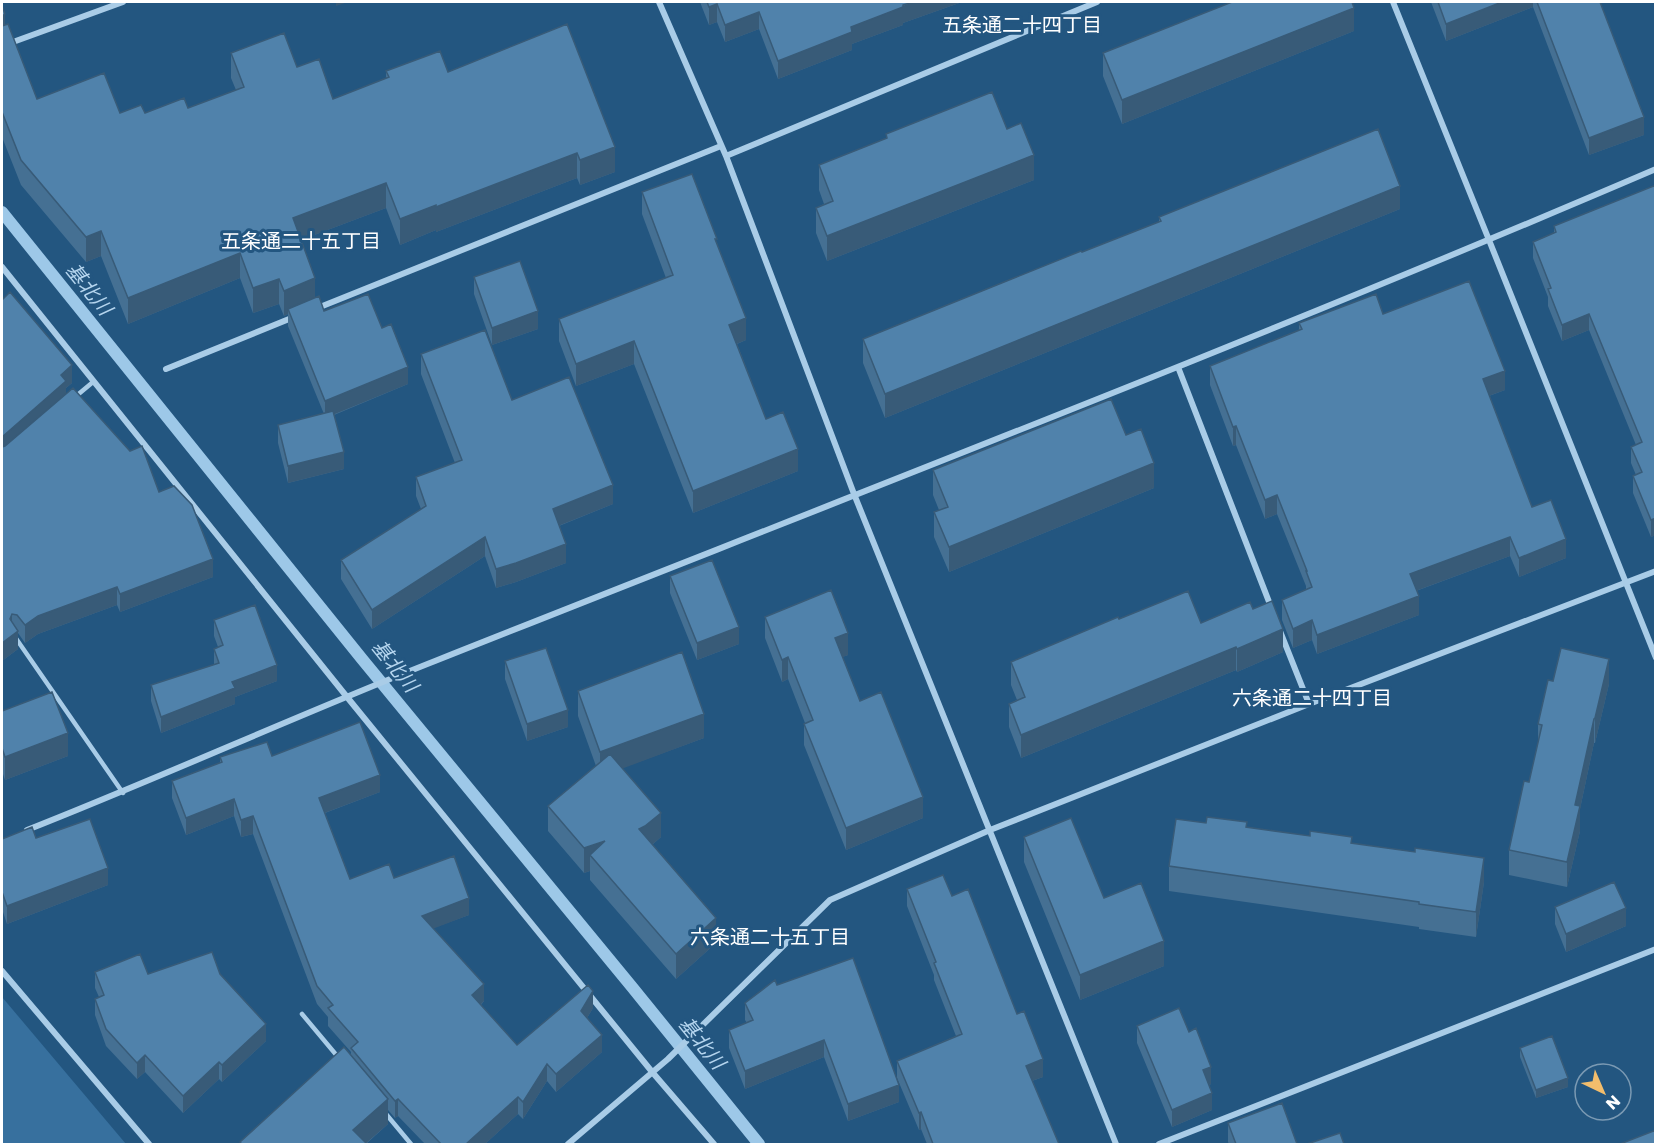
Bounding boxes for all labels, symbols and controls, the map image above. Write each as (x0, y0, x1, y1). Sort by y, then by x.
district label: 五条通二十四丁目 (942, 11, 1102, 39)
district label: 五条通二十五丁目 (221, 227, 381, 255)
water label: 基北川 (59, 257, 120, 323)
water label: 基北川 (365, 634, 426, 700)
district label: 六条通二十四丁目 (1232, 684, 1392, 712)
district label: 六条通二十五丁目 (690, 923, 850, 951)
water label: 基北川 (672, 1011, 733, 1077)
north arrow (1573, 1062, 1633, 1122)
text: N (1601, 1090, 1625, 1115)

